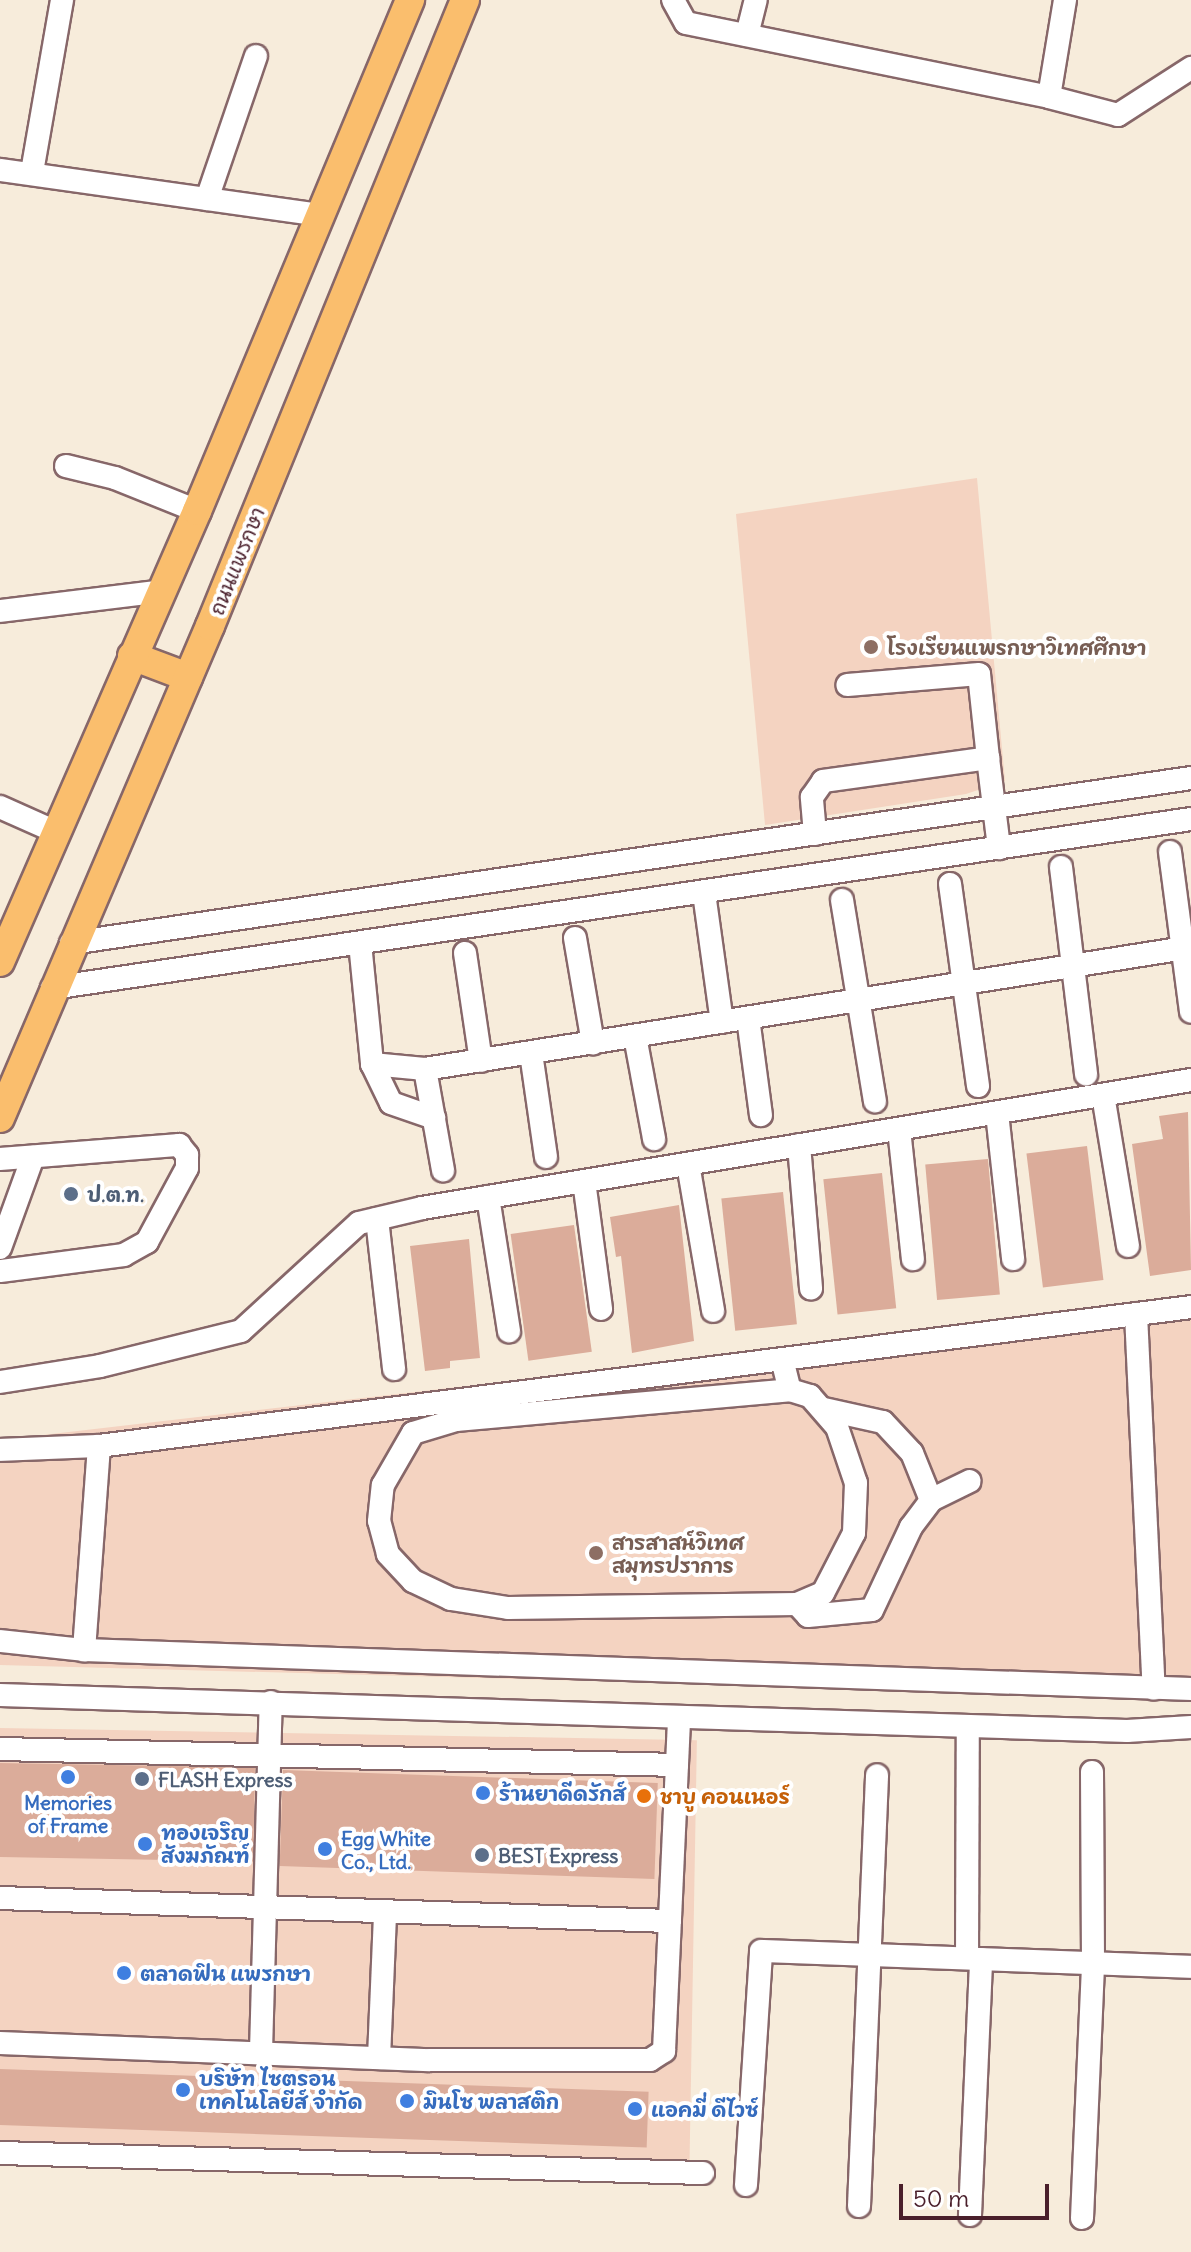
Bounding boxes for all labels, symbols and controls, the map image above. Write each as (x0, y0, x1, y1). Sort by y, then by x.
street label: ถนนแพรกษา (204, 504, 270, 618)
place label: โรงเรียนแพรกษาวิเทศศึกษา (887, 635, 1146, 659)
marker: โรงเรียนแพรกษาวิเทศศึกษา (862, 638, 880, 656)
place label: ป.ต.ท. (87, 1182, 144, 1206)
marker: ป.ต.ท. (62, 1185, 80, 1203)
place label: สารสาสน์วิเทศ สมุทรปราการ (612, 1530, 744, 1577)
marker: สารสาสน์วิเทศ สมุทรปราการ (587, 1544, 605, 1562)
place label: FLASH Express (158, 1767, 293, 1791)
marker: Memories of Frame (59, 1768, 77, 1786)
marker: FLASH Express (133, 1770, 151, 1788)
place label: ร้านยาดีดรักส์ (499, 1781, 626, 1805)
marker: ร้านยาดีดรักส์ (474, 1784, 492, 1802)
place label: ชาบู คอนเนอร์ (660, 1784, 790, 1808)
marker: ชาบู คอนเนอร์ (635, 1787, 653, 1805)
place label: Memories of Frame (24, 1790, 112, 1837)
place label: ทองเจริญ สังฆภัณฑ์ (161, 1820, 249, 1867)
place label: Egg White Co., Ltd. (341, 1826, 431, 1873)
marker: ทองเจริญ สังฆภัณฑ์ (136, 1835, 154, 1853)
marker: Egg White Co., Ltd. (316, 1840, 334, 1858)
place label: BEST Express (498, 1843, 618, 1867)
marker: BEST Express (473, 1846, 491, 1864)
place label: ตลาดฟิน แพรกษา (140, 1961, 311, 1985)
marker: ตลาดฟิน แพรกษา (115, 1964, 133, 1982)
place label: บริษัท ไซตรอน เทคโนโลยีส์ จำกัด (199, 2066, 362, 2113)
marker: บริษัท ไซตรอน เทคโนโลยีส์ จำกัด (174, 2081, 192, 2099)
place label: มินโซ พลาสติก (423, 2089, 559, 2113)
marker: มินโซ พลาสติก (398, 2092, 416, 2110)
place label: แอคมี่ ดีไวซ์ (651, 2097, 758, 2121)
marker: แอคมี่ ดีไวซ์ (626, 2100, 644, 2118)
scale bar (903, 2168, 1053, 2218)
text: 50 m (913, 2183, 969, 2213)

